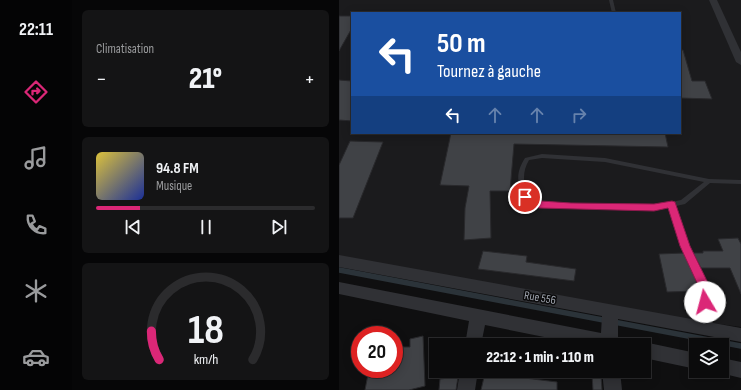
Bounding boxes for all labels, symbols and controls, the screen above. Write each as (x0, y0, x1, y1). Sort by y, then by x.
text: 22:11 (19, 19, 53, 40)
text: 50 m (437, 27, 486, 60)
icon: left (371, 28, 423, 80)
text: Climatisation (96, 41, 154, 57)
text: 21° (189, 61, 222, 97)
text: Tournez à gauche (437, 61, 541, 82)
text: − (96, 66, 107, 93)
text: + (304, 66, 315, 93)
icon: directions (22, 78, 50, 106)
icon: left (442, 104, 464, 126)
icon: ahead (484, 104, 506, 126)
icon: ahead (526, 104, 548, 126)
icon: right (568, 104, 590, 126)
icon: music (22, 144, 50, 172)
text: 94.8 FM (156, 159, 199, 178)
text: Musique (156, 178, 192, 194)
pin (508, 180, 542, 214)
icon: arrive (514, 186, 536, 208)
icon: phone (22, 211, 50, 239)
icon: previous (122, 216, 144, 238)
icon: pause (195, 216, 217, 238)
icon: next (268, 216, 290, 238)
icon: climate (22, 277, 50, 305)
position arrow (684, 281, 726, 323)
street label: Rue 556 (523, 288, 557, 308)
text: 18 (188, 305, 223, 354)
speed limit sign: 20 (351, 326, 403, 378)
map controls (689, 338, 729, 378)
button: layers (689, 338, 729, 378)
icon: car (22, 343, 50, 371)
text: 22:12 · 1 min · 110 m (486, 348, 594, 367)
text: km/h (193, 350, 218, 367)

